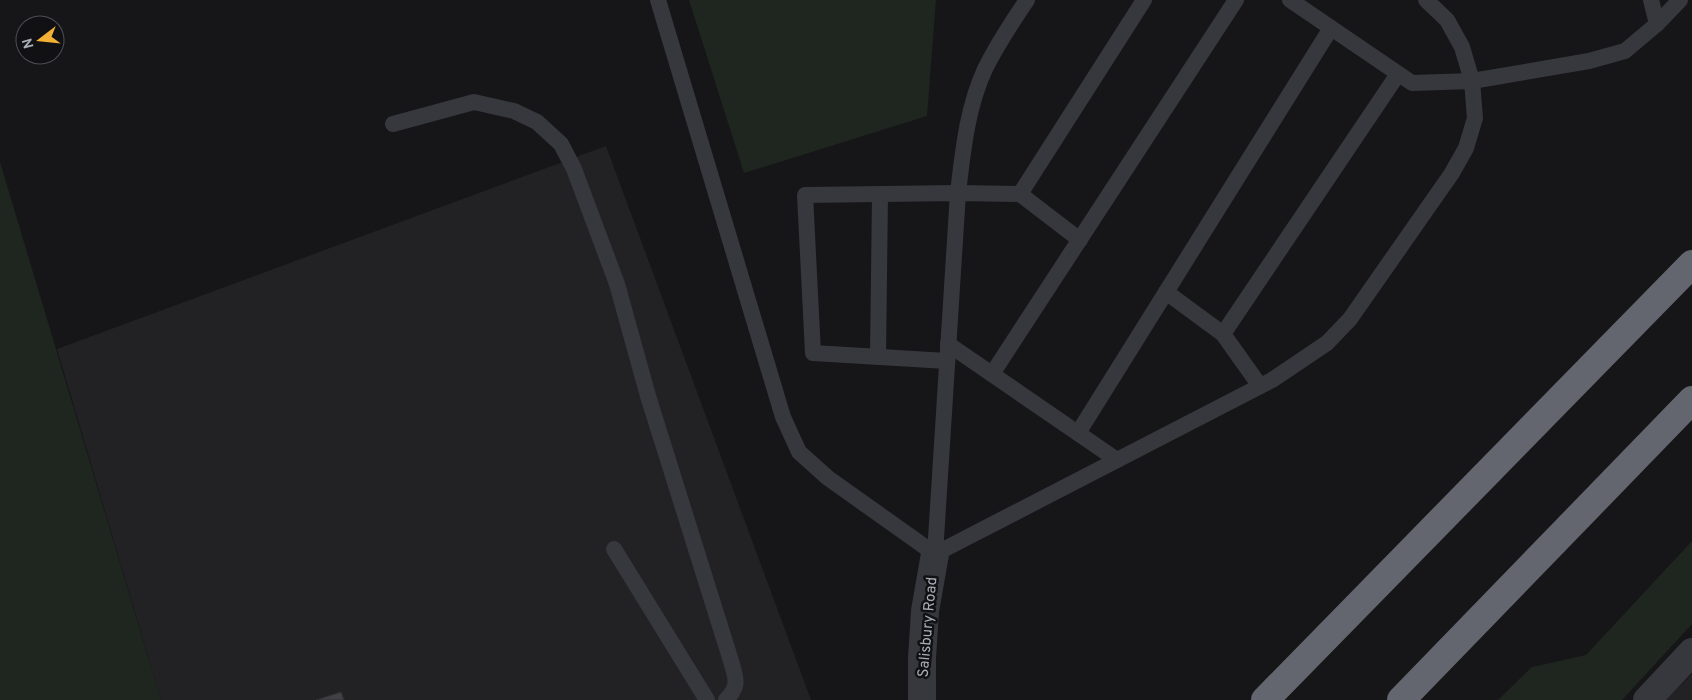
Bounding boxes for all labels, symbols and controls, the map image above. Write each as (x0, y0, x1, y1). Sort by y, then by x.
north arrow (15, 15, 65, 65)
text: N (19, 36, 39, 50)
street label: Salisbury Road (915, 576, 942, 678)

